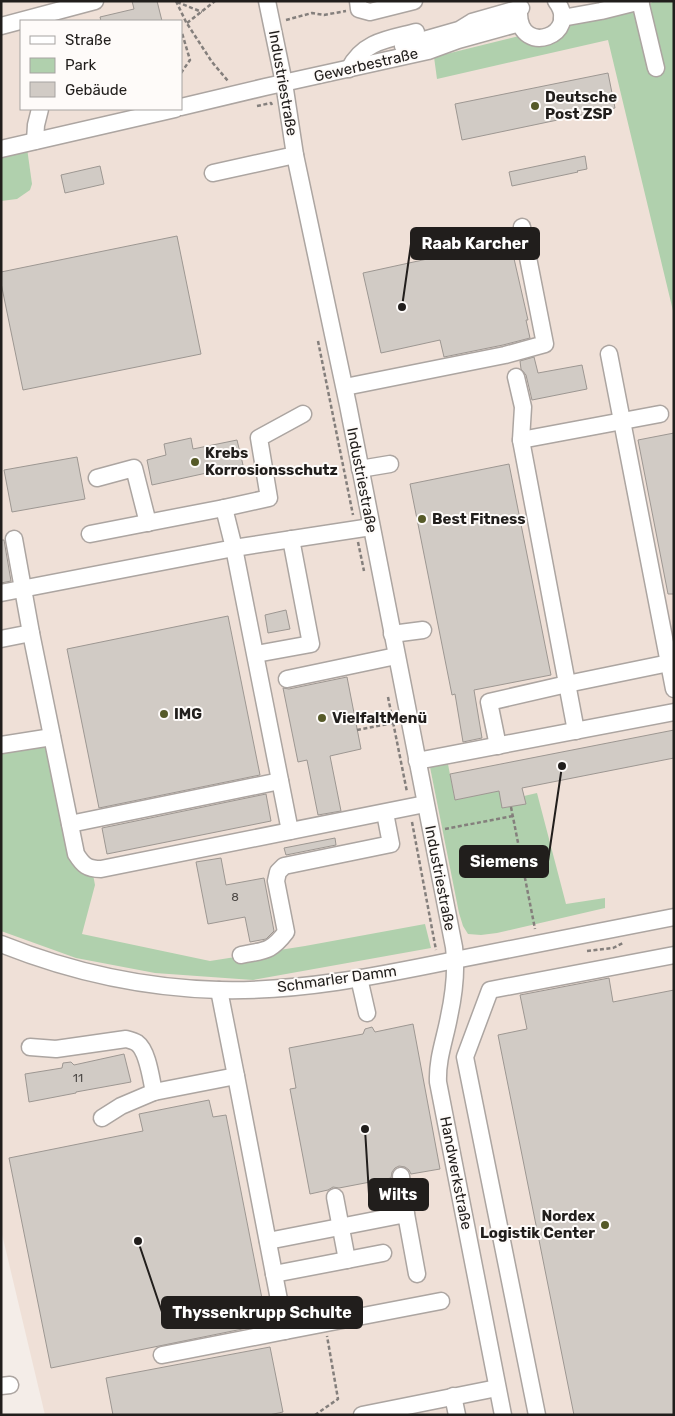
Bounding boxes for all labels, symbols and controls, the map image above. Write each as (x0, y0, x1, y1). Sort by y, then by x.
legend (20, 20, 182, 110)
street label: Industriestraße (265, 29, 301, 137)
text: Straße (65, 31, 111, 49)
street label: Gewerbestraße (312, 44, 420, 86)
text: Park (65, 56, 96, 74)
text: Gebäude (65, 81, 127, 99)
place label: Deutsche Post ZSP (545, 88, 617, 123)
marker: Deutsche Post ZSP (529, 100, 541, 112)
callout: Raab Karcher (411, 228, 539, 259)
text: Raab Karcher (421, 234, 529, 253)
street label: Industriestraße (343, 426, 381, 534)
place label: Krebs Korrosionsschutz (205, 444, 338, 479)
marker: Krebs Korrosionsschutz (189, 456, 201, 468)
place label: Best Fitness (432, 510, 526, 528)
marker: Best Fitness (416, 513, 428, 525)
place label: IMG (174, 705, 202, 723)
marker: IMG (158, 708, 170, 720)
place label: VielfaltMenü (332, 709, 427, 727)
marker: VielfaltMenü (316, 712, 328, 724)
street label: Industriestraße (421, 824, 459, 932)
callout: Siemens (460, 846, 548, 877)
text: Siemens (470, 852, 538, 871)
house number: 8 (231, 890, 239, 904)
street label: Schmarler Damm (276, 962, 398, 996)
house number: 11 (73, 1071, 83, 1085)
street label: Handwerkstraße (436, 1115, 476, 1231)
callout: Wilts (369, 1179, 428, 1210)
text: Wilts (379, 1185, 418, 1204)
place label: Nordex Logistik Center (480, 1207, 595, 1242)
marker: Nordex Logistik Center (599, 1219, 611, 1231)
callout: Thyssenkrupp Schulte (162, 1297, 362, 1328)
text: Thyssenkrupp Schulte (172, 1303, 352, 1322)

